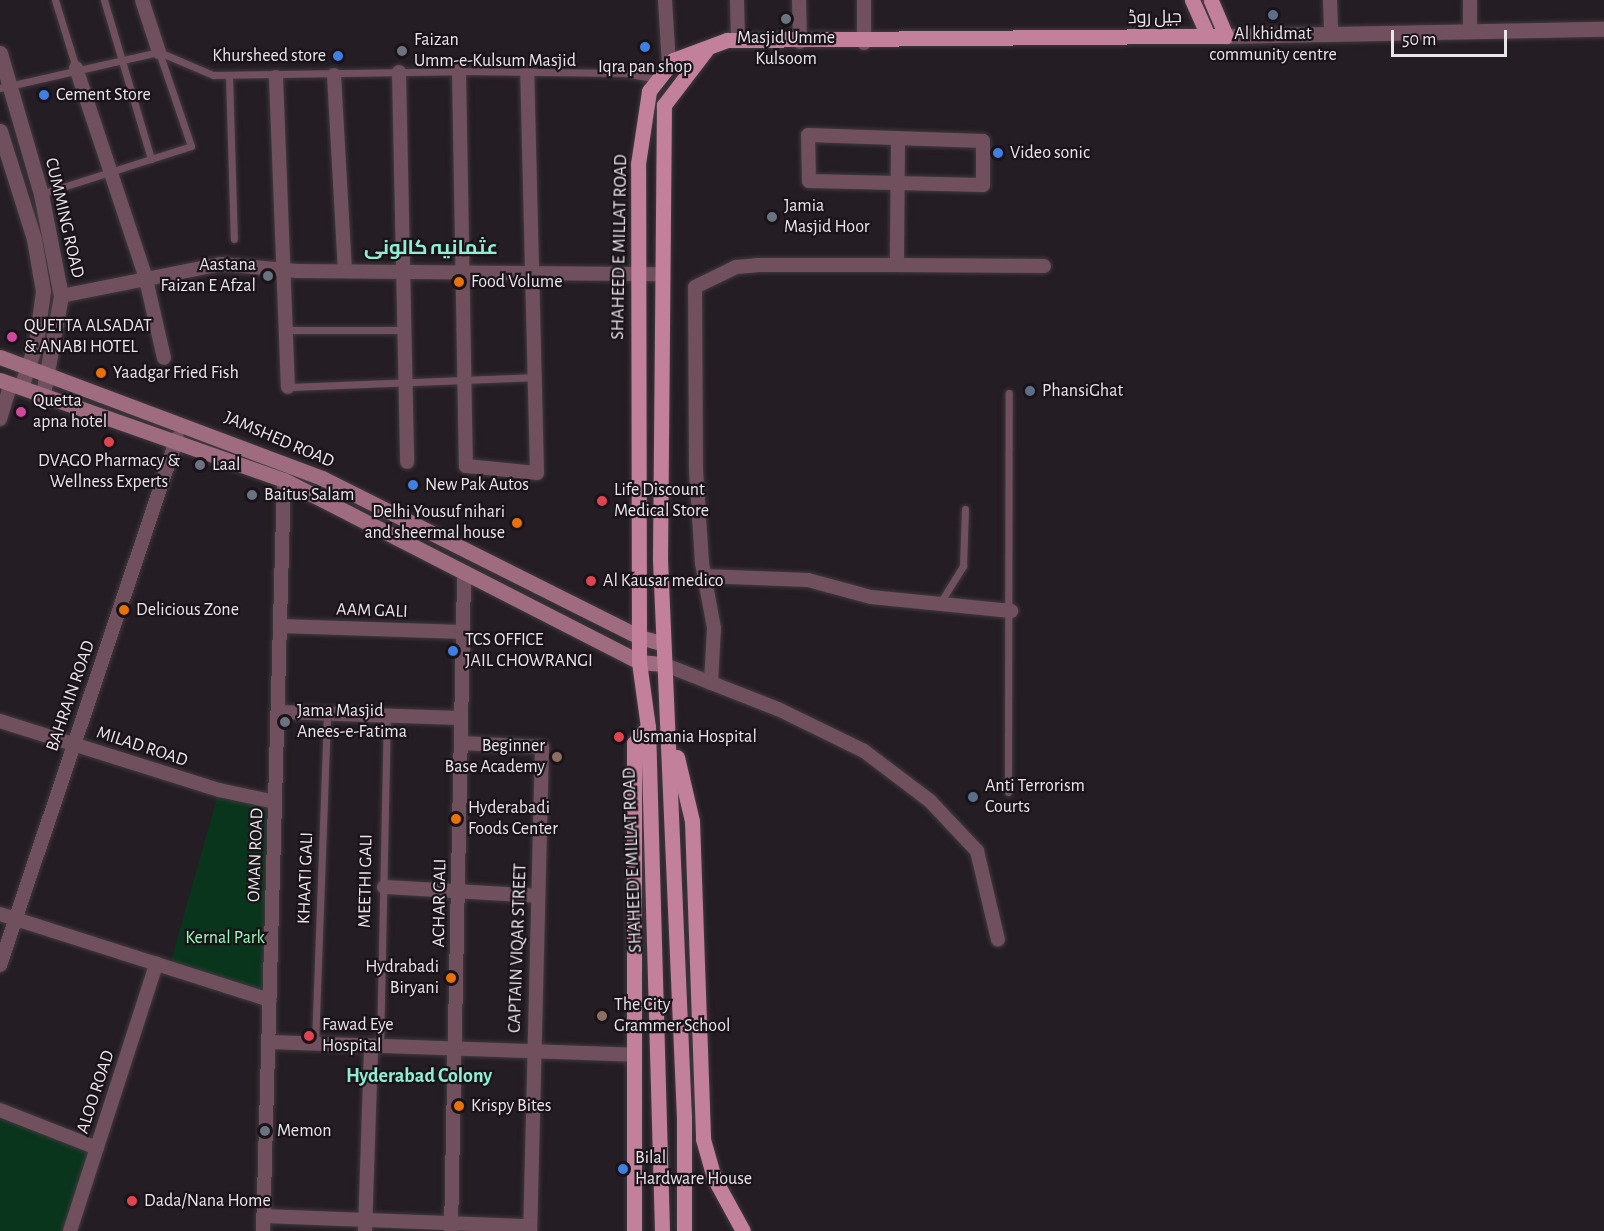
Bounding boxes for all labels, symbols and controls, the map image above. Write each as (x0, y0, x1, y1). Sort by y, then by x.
street label: جیل روڈ (1128, 7, 1182, 29)
marker: Al khidmat community centre (1266, 8, 1280, 22)
marker: Masjid Umme Kulsoom (779, 12, 793, 26)
scale bar (1394, 18, 1510, 56)
place label: Al khidmat community centre (1209, 24, 1337, 66)
place label: Masjid Umme Kulsoom (737, 28, 835, 70)
place label: Faizan Umm-e-Kulsum Masjid (414, 30, 576, 72)
text: 50 m (1402, 31, 1436, 49)
marker: Iqra pan shop (638, 40, 652, 54)
marker: Faizan Umm-e-Kulsum Masjid (395, 44, 409, 58)
place label: Khursheed store (212, 45, 326, 67)
marker: Khursheed store (331, 49, 345, 63)
place label: Iqra pan shop (598, 56, 692, 78)
place label: Cement Store (56, 84, 151, 106)
marker: Cement Store (37, 88, 51, 102)
place label: Video sonic (1010, 142, 1090, 164)
marker: Video sonic (991, 146, 1005, 160)
street label: SHAHEED E MILLAT ROAD (608, 154, 632, 340)
street label: CUMMING ROAD (40, 156, 88, 280)
place label: Jamia Masjid Hoor (784, 196, 870, 238)
marker: Jamia Masjid Hoor (765, 210, 779, 224)
district label: عثمانیہ کالونی (364, 236, 498, 260)
place label: Aastana Faizan E Afzal (161, 255, 256, 298)
marker: Aastana Faizan E Afzal (261, 269, 275, 283)
place label: Food Volume (471, 271, 562, 293)
marker: Food Volume (452, 275, 466, 289)
place label: QUETTA ALSADAT & ANABI HOTEL (24, 316, 152, 358)
marker: QUETTA ALSADAT & ANABI HOTEL (5, 330, 19, 344)
place label: Yaadgar Fried Fish (113, 362, 239, 384)
marker: Yaadgar Fried Fish (94, 366, 108, 380)
place label: PhansiGhat (1042, 380, 1123, 402)
marker: PhansiGhat (1023, 384, 1037, 398)
place label: Quetta apna hotel (33, 391, 107, 434)
marker: Quetta apna hotel (14, 405, 28, 419)
street label: JAMSHED ROAD (221, 407, 337, 473)
marker: DVAGO Pharmacy & Wellness Experts (102, 435, 116, 449)
place label: DVAGO Pharmacy & Wellness Experts (38, 451, 180, 494)
place label: Laal (212, 454, 241, 476)
marker: Laal (193, 458, 207, 472)
place label: New Pak Autos (425, 474, 529, 496)
marker: New Pak Autos (406, 478, 420, 492)
place label: Life Discount Medical Store (614, 480, 709, 522)
place label: Baitus Salam (264, 484, 354, 506)
marker: Baitus Salam (245, 488, 259, 502)
marker: Life Discount Medical Store (595, 494, 609, 508)
place label: Delhi Yousuf nihari and sheermal house (364, 502, 505, 544)
marker: Delhi Yousuf nihari and sheermal house (510, 516, 524, 530)
place label: Al Kausar medico (603, 570, 724, 592)
marker: Al Kausar medico (584, 574, 598, 588)
place label: Delicious Zone (136, 599, 239, 621)
street label: AAM GALI (336, 599, 408, 623)
marker: Delicious Zone (117, 603, 131, 617)
place label: TCS OFFICE JAIL CHOWRANGI (465, 630, 593, 672)
street label: BAHRAIN ROAD (42, 638, 100, 754)
marker: TCS OFFICE JAIL CHOWRANGI (446, 644, 460, 658)
place label: Jama Masjid Anees-e-Fatima (297, 701, 407, 744)
marker: Jama Masjid Anees-e-Fatima (278, 715, 292, 729)
street label: MILAD ROAD (94, 722, 190, 772)
place label: Usmania Hospital (632, 726, 757, 748)
marker: Usmania Hospital (610, 728, 628, 746)
place label: Beginner Base Academy (445, 736, 545, 778)
marker: Beginner Base Academy (550, 750, 564, 764)
street label: SHAHEED E MILLAT ROAD (619, 767, 647, 953)
place label: Anti Terrorism Courts (985, 776, 1085, 818)
marker: Anti Terrorism Courts (966, 790, 980, 804)
place label: Hyderabadi Foods Center (468, 798, 558, 840)
street label: OMAN ROAD (244, 807, 268, 903)
marker: Hyderabadi Foods Center (449, 812, 463, 826)
street label: KHAATI GALI (294, 832, 318, 924)
street label: MEETHI GALI (354, 834, 378, 928)
street label: ACHAR GALI (428, 858, 452, 948)
street label: CAPTAIN VIQAR STREET (504, 863, 532, 1033)
park label: Kernal Park (185, 927, 265, 949)
place label: Hydrabadi Biryani (365, 957, 439, 1000)
marker: Hydrabadi Biryani (444, 971, 458, 985)
place label: The City Grammer School (614, 995, 730, 1038)
marker: The City Grammer School (595, 1009, 609, 1023)
place label: Fawad Eye Hospital (322, 1015, 394, 1058)
marker: Fawad Eye Hospital (300, 1027, 318, 1045)
street label: ALOO ROAD (72, 1048, 120, 1136)
district label: Hyderabad Colony (346, 1064, 492, 1088)
place label: Krispy Bites (471, 1095, 552, 1117)
marker: Krispy Bites (452, 1099, 466, 1113)
place label: Memon (277, 1120, 331, 1142)
marker: Memon (258, 1124, 272, 1138)
place label: Bilal Hardware House (635, 1148, 752, 1190)
marker: Bilal Hardware House (616, 1162, 630, 1176)
place label: Dada/Nana Home (144, 1190, 271, 1212)
marker: Dada/Nana Home (125, 1194, 139, 1208)

